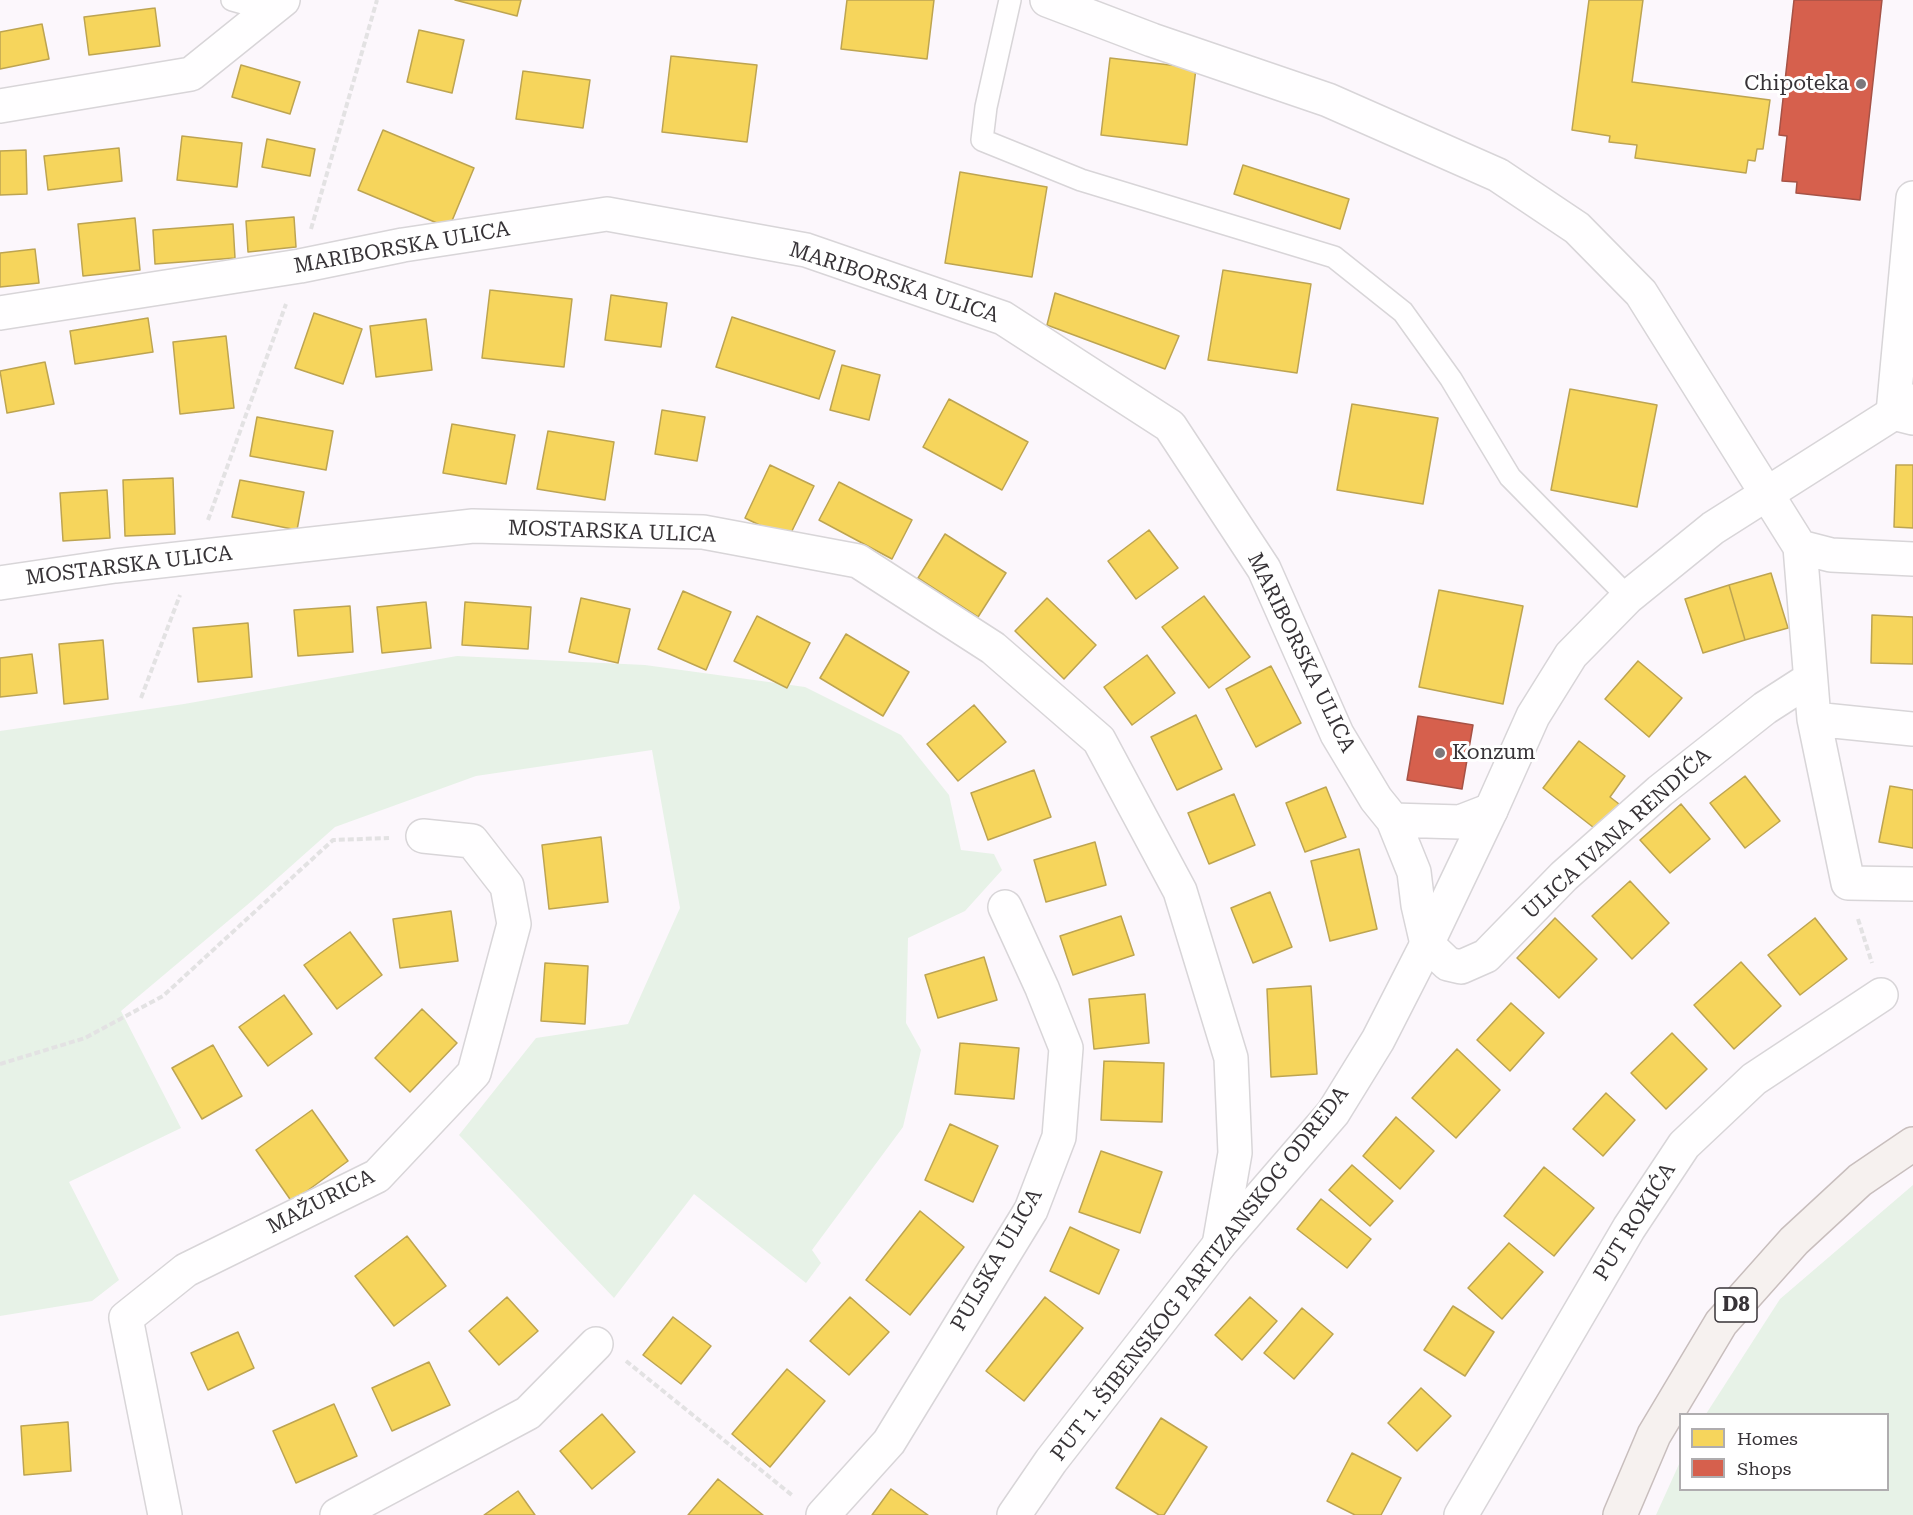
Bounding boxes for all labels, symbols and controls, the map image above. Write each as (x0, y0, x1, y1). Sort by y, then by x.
place label: Chipoteka (1744, 71, 1849, 97)
marker: Chipoteka (1854, 77, 1868, 91)
street label: MARIBORSKA ULICA (292, 217, 512, 279)
street label: MARIBORSKA ULICA (786, 237, 1002, 329)
street label: MOSTARSKA ULICA (507, 516, 717, 548)
street label: MOSTARSKA ULICA (24, 541, 234, 591)
street label: MARIBORSKA ULICA (1242, 549, 1360, 757)
place label: Konzum (1452, 740, 1535, 766)
street label: ULICA IVANA RENDIĆA (1518, 743, 1716, 925)
marker: Konzum (1433, 746, 1447, 760)
street label: PUT 1. ŠIBENSKOG PARTIZANSKOG ODREDA (1046, 1082, 1354, 1466)
street label: PUT ROKIĆA (1589, 1159, 1681, 1285)
street label: MAŽURICA (263, 1164, 379, 1240)
street label: PULSKA ULICA (946, 1185, 1048, 1335)
road number: D8 (1715, 1288, 1757, 1322)
legend (1679, 1413, 1889, 1491)
text: Homes (1737, 1428, 1798, 1449)
text: Shops (1737, 1458, 1791, 1479)

